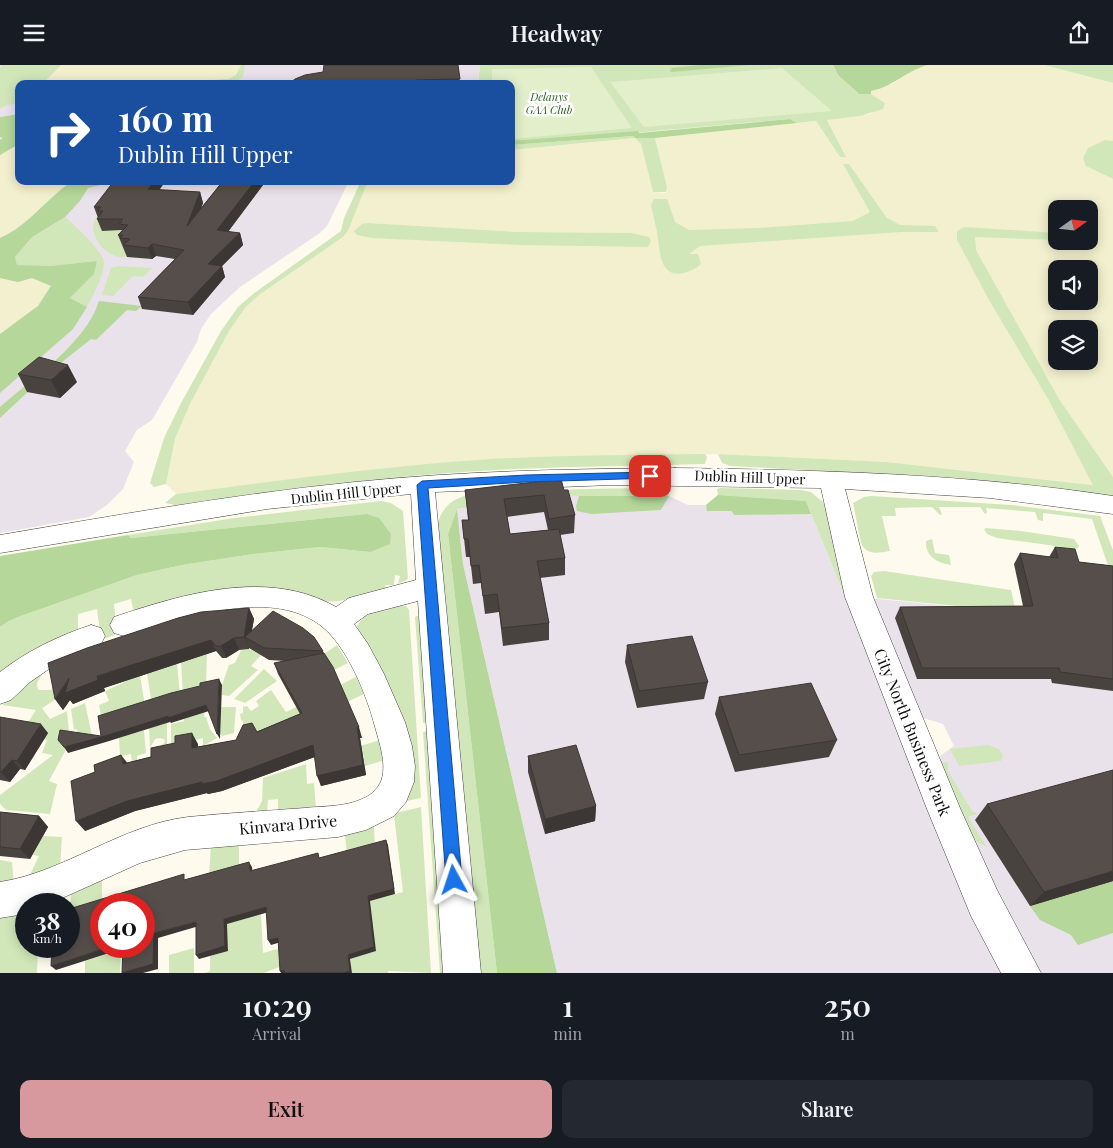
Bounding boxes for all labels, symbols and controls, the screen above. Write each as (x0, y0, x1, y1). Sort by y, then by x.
text: Headway (511, 18, 602, 48)
icon: menu (20, 19, 48, 47)
icon: share (1065, 19, 1093, 47)
park label: Delanys GAA Club (526, 89, 573, 117)
text: 160 m (118, 94, 213, 141)
icon: right (35, 100, 100, 165)
text: Dublin Hill Upper (118, 139, 293, 169)
north arrow (1048, 200, 1098, 250)
map controls (1048, 200, 1098, 370)
button: sound (1048, 260, 1098, 310)
button: layers (1048, 320, 1098, 370)
pin (629, 455, 671, 497)
icon: arrive (636, 462, 664, 490)
street label: Dublin Hill Upper (694, 466, 807, 488)
street label: Dublin Hill Upper (290, 478, 403, 508)
street label: City North Business Park (870, 645, 956, 819)
street label: Kinvara Drive (238, 809, 338, 839)
position arrow (427, 853, 479, 905)
speed limit sign: 40 (90, 893, 155, 958)
text: 38 (34, 903, 61, 936)
text: km/h (33, 930, 62, 946)
text: 10:29 (242, 985, 312, 1025)
text: 1 (562, 985, 573, 1025)
text: 250 (824, 985, 871, 1025)
text: Arrival (252, 1023, 301, 1044)
text: min (554, 1023, 582, 1044)
text: m (840, 1023, 855, 1044)
button: Exit (20, 1080, 552, 1138)
button: Share (562, 1080, 1093, 1138)

